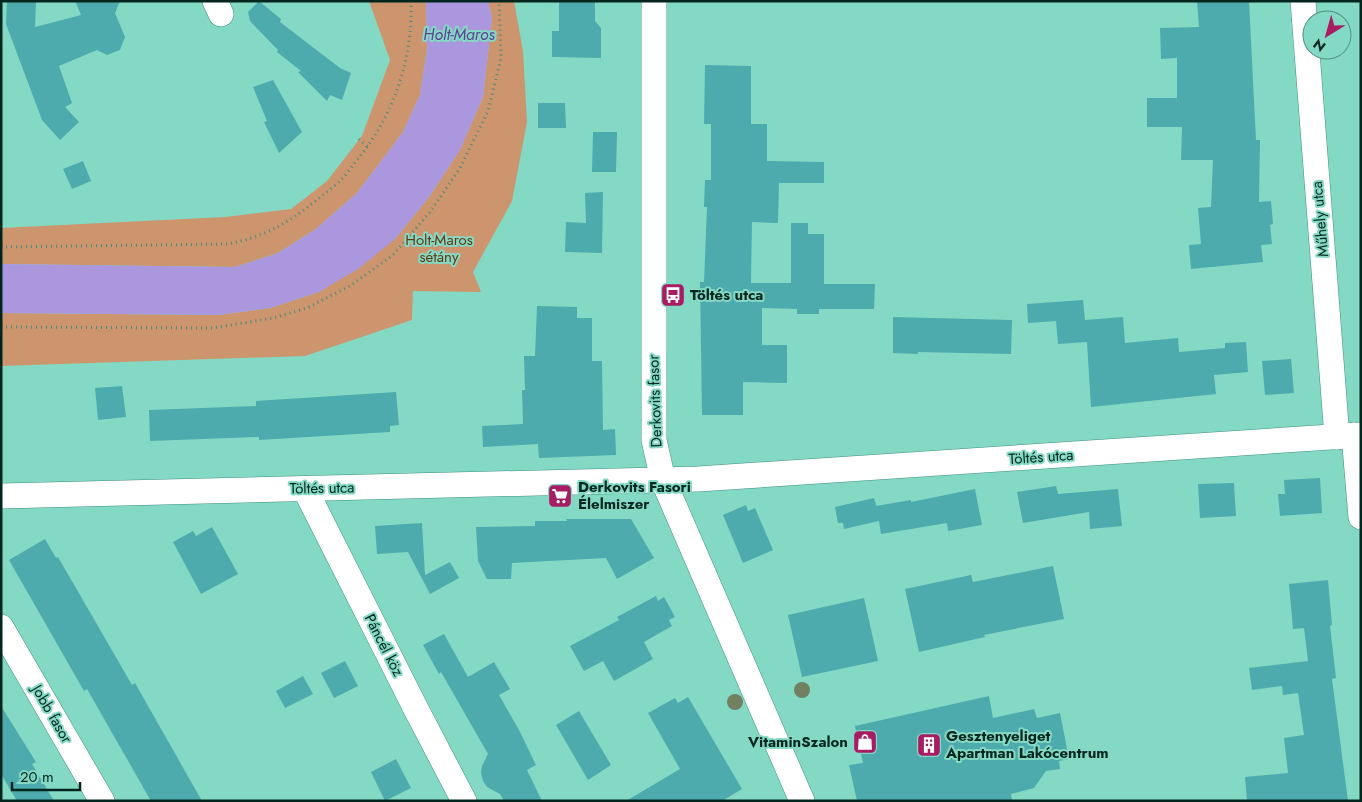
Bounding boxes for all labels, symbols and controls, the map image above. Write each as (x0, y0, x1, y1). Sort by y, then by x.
north arrow (1302, 10, 1352, 60)
water label: Holt-Maros (423, 23, 495, 46)
text: N (1309, 34, 1330, 57)
street label: Műhely utca (1306, 180, 1334, 258)
park label: Holt-Maros sétány (405, 229, 473, 268)
bus stop icon: Töltés utca (660, 282, 686, 308)
place label: Töltés utca (690, 284, 763, 306)
street label: Derkovits fasor (642, 353, 668, 448)
street label: Töltés utca (1008, 444, 1074, 470)
street label: Töltés utca (289, 476, 355, 500)
place label: Derkovits Fasori Élelmiszer (578, 476, 691, 515)
supermarket icon: Derkovits Fasori Élelmiszer (547, 483, 573, 509)
street label: Páncél köz (359, 610, 409, 680)
street label: Jobb fasor (25, 679, 78, 748)
place label: Gesztenyeliget Apartman Lakócentrum (945, 725, 1109, 764)
shop icon: VitaminSzalon (852, 729, 878, 755)
place label: VitaminSzalon (747, 731, 848, 753)
building icon: Gesztenyeliget Apartman Lakócentrum (916, 732, 942, 758)
scale bar (12, 760, 80, 792)
text: 20 m (20, 766, 54, 788)

